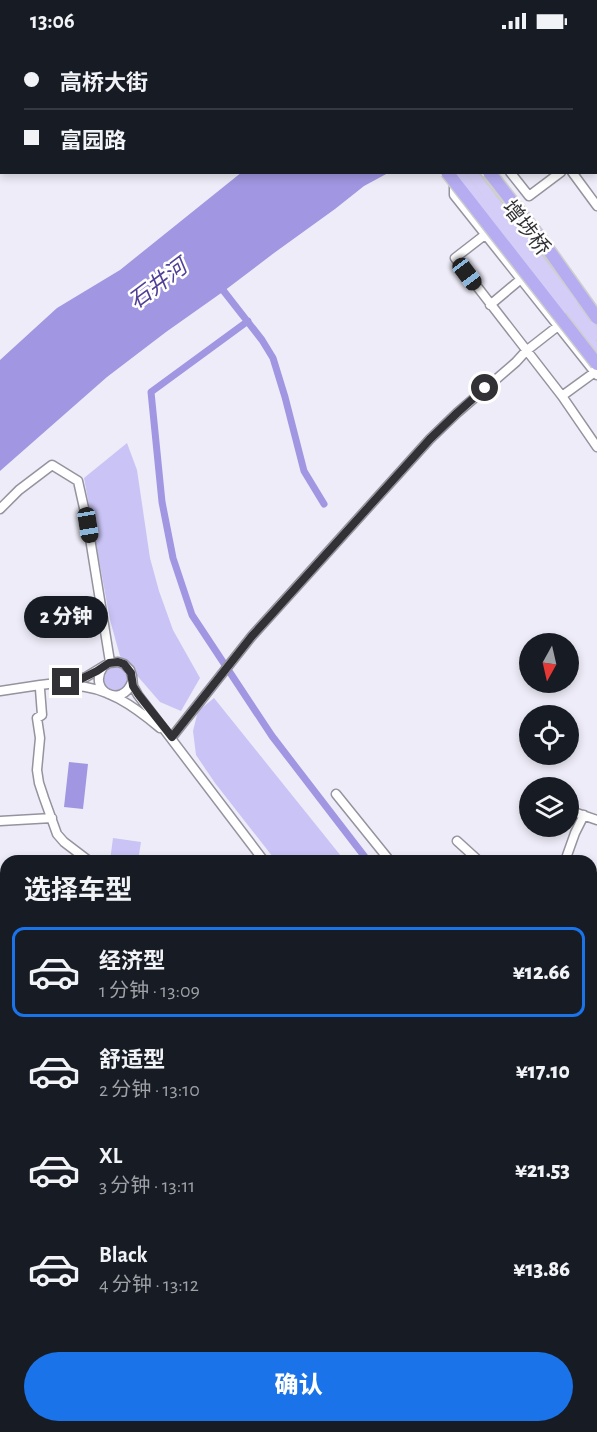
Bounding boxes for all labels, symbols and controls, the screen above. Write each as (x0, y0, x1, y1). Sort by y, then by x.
text: 13:06 (30, 10, 75, 32)
text: 高桥大街 (60, 72, 148, 94)
text: 富园路 (60, 130, 126, 152)
street label: 增埗桥 (498, 196, 554, 259)
water label: 石井河 (124, 252, 194, 313)
car (449, 254, 485, 294)
route start (471, 374, 498, 401)
car (76, 506, 100, 544)
callout: 2 分钟 (24, 595, 108, 637)
text: 2 分钟 (40, 607, 92, 627)
north arrow (519, 633, 579, 693)
map controls (519, 633, 579, 837)
route end (52, 668, 79, 695)
button: locate (519, 705, 579, 765)
button: layers (519, 777, 579, 837)
text: 选择车型 (24, 877, 132, 904)
icon: car (27, 945, 81, 999)
text: 经济型 (99, 950, 165, 972)
text: ¥12.66 (513, 961, 570, 983)
text: 1 分钟 · 13:09 (99, 981, 200, 1001)
icon: car (27, 1044, 81, 1098)
text: 舒适型 (99, 1049, 165, 1071)
text: ¥17.10 (516, 1060, 570, 1082)
text: 2 分钟 · 13:10 (99, 1080, 200, 1100)
icon: car (27, 1143, 81, 1197)
text: XL (99, 1145, 122, 1167)
text: ¥21.53 (515, 1159, 570, 1181)
text: 3 分钟 · 13:11 (99, 1176, 195, 1196)
icon: car (27, 1242, 81, 1296)
text: Black (99, 1244, 147, 1266)
text: ¥13.86 (513, 1258, 570, 1280)
text: 4 分钟 · 13:12 (99, 1275, 199, 1295)
button: 确认 (24, 1352, 573, 1421)

